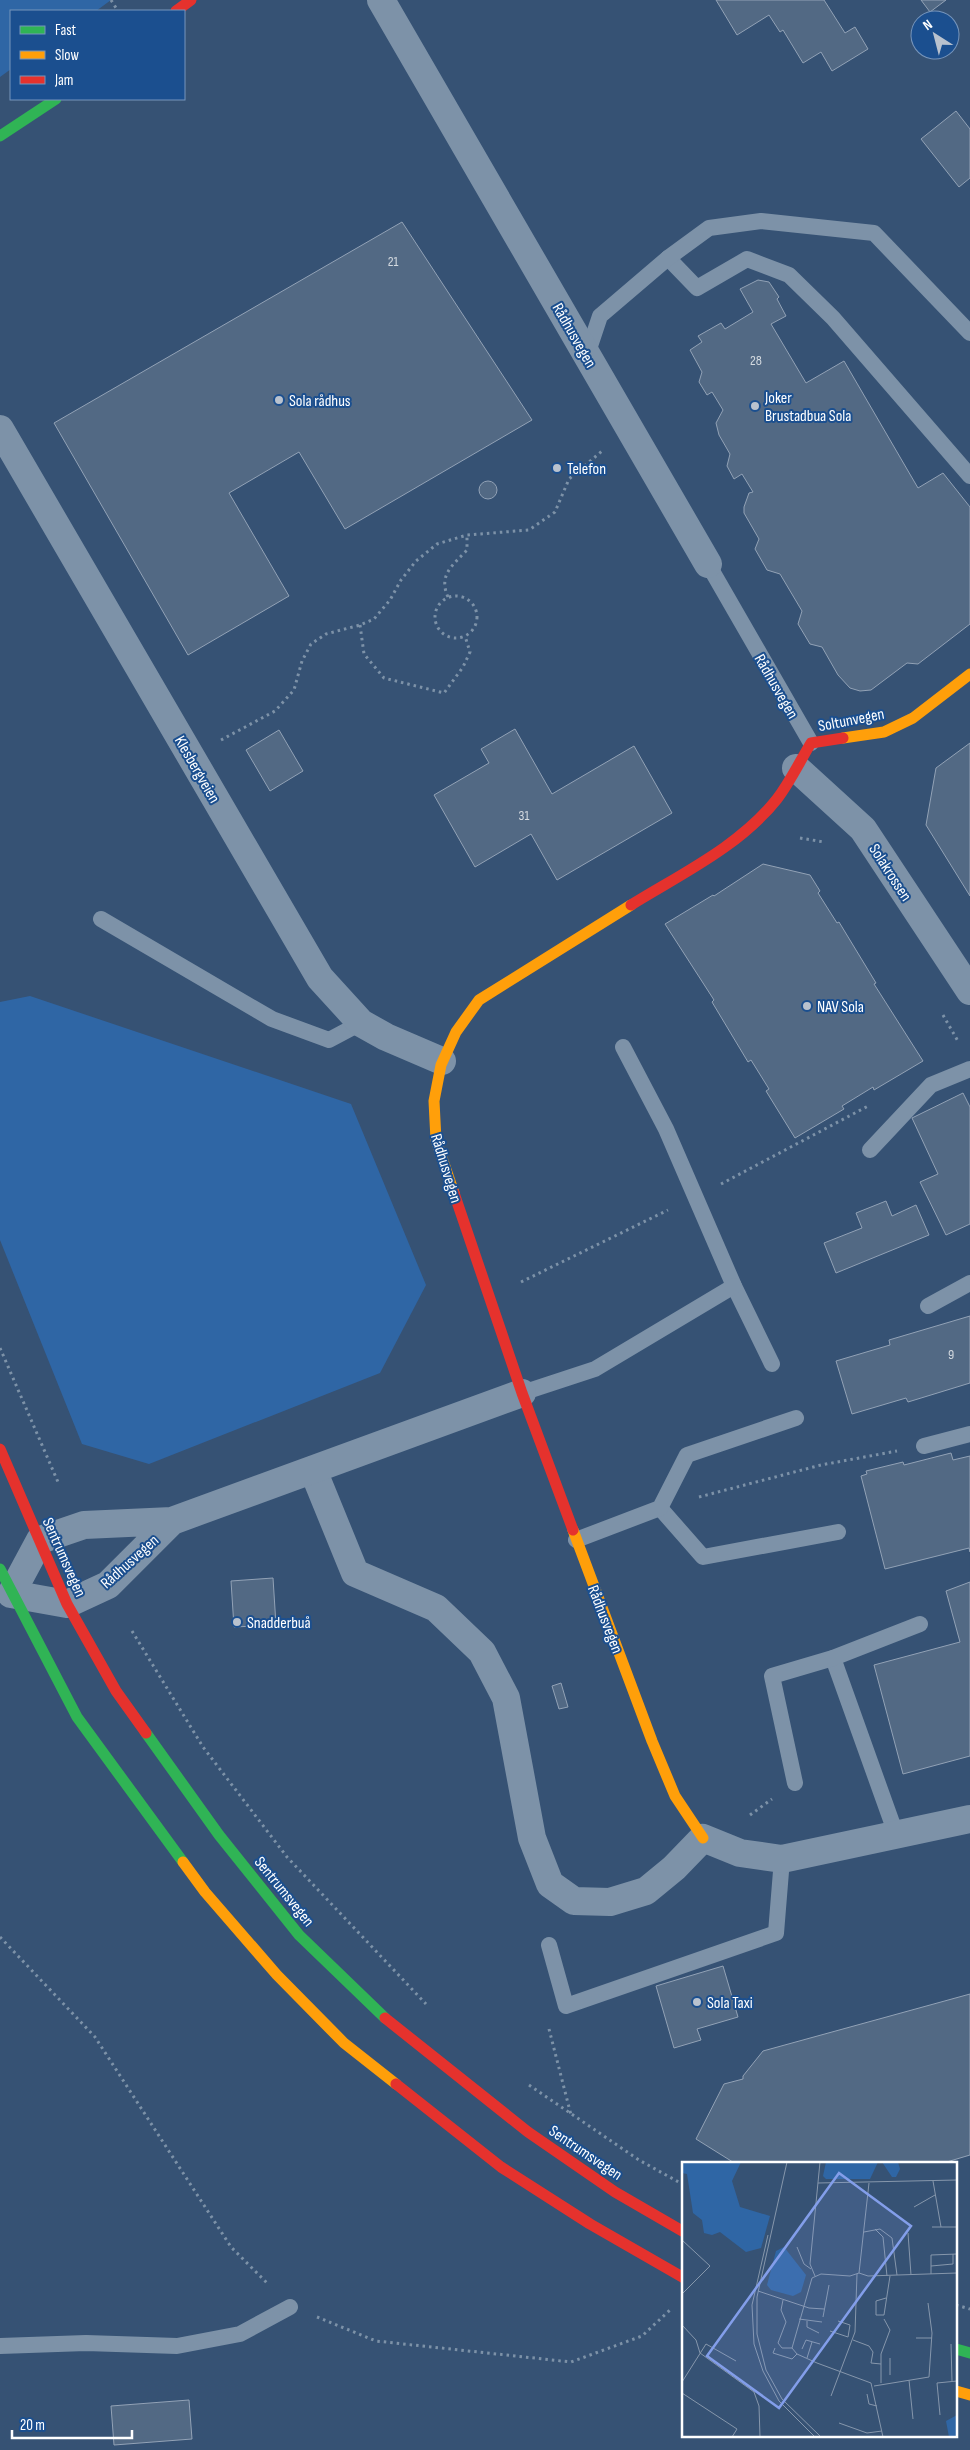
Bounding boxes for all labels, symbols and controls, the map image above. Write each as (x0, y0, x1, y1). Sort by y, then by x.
legend (10, 10, 185, 100)
north arrow (910, 10, 960, 60)
text: N (920, 16, 936, 34)
text: Fast (55, 21, 77, 40)
text: Slow (55, 46, 79, 65)
text: Jam (54, 71, 73, 90)
house number: 21 (388, 253, 398, 270)
street label: Rådhusvegen (548, 300, 600, 371)
house number: 28 (750, 352, 762, 369)
place label: Joker Brustadbua Sola (764, 389, 851, 426)
place label: Sola rådhus (289, 392, 351, 411)
marker: Sola rådhus (273, 394, 285, 406)
marker: Joker Brustadbua Sola (749, 400, 761, 412)
place label: Telefon (567, 460, 606, 479)
marker: Telefon (551, 462, 563, 474)
street label: Rådhusvegen (750, 651, 802, 722)
street label: Soltunvegen (817, 705, 886, 736)
street label: Klesbergveien (170, 733, 224, 807)
house number: 31 (519, 807, 529, 824)
street label: Solakrossen (864, 841, 915, 905)
place label: NAV Sola (817, 998, 864, 1017)
marker: NAV Sola (801, 1000, 813, 1012)
street label: Rådhusvegen (426, 1132, 465, 1205)
house number: 9 (948, 1346, 954, 1363)
street label: Sentrumsvegen (38, 1515, 89, 1600)
street label: Rådhusvegen (97, 1531, 163, 1593)
street label: Rådhusvegen (583, 1583, 626, 1656)
place label: Snadderbuå (247, 1614, 311, 1633)
marker: Snadderbuå (231, 1616, 243, 1628)
street label: Sentrumsvegen (250, 1853, 318, 1931)
place label: Sola Taxi (707, 1994, 753, 2013)
marker: Sola Taxi (691, 1996, 703, 2008)
street label: Sentrumsvegen (545, 2122, 625, 2185)
inset map (682, 2162, 958, 2438)
scale bar (12, 2408, 132, 2440)
text: 20 m (20, 2416, 45, 2435)

